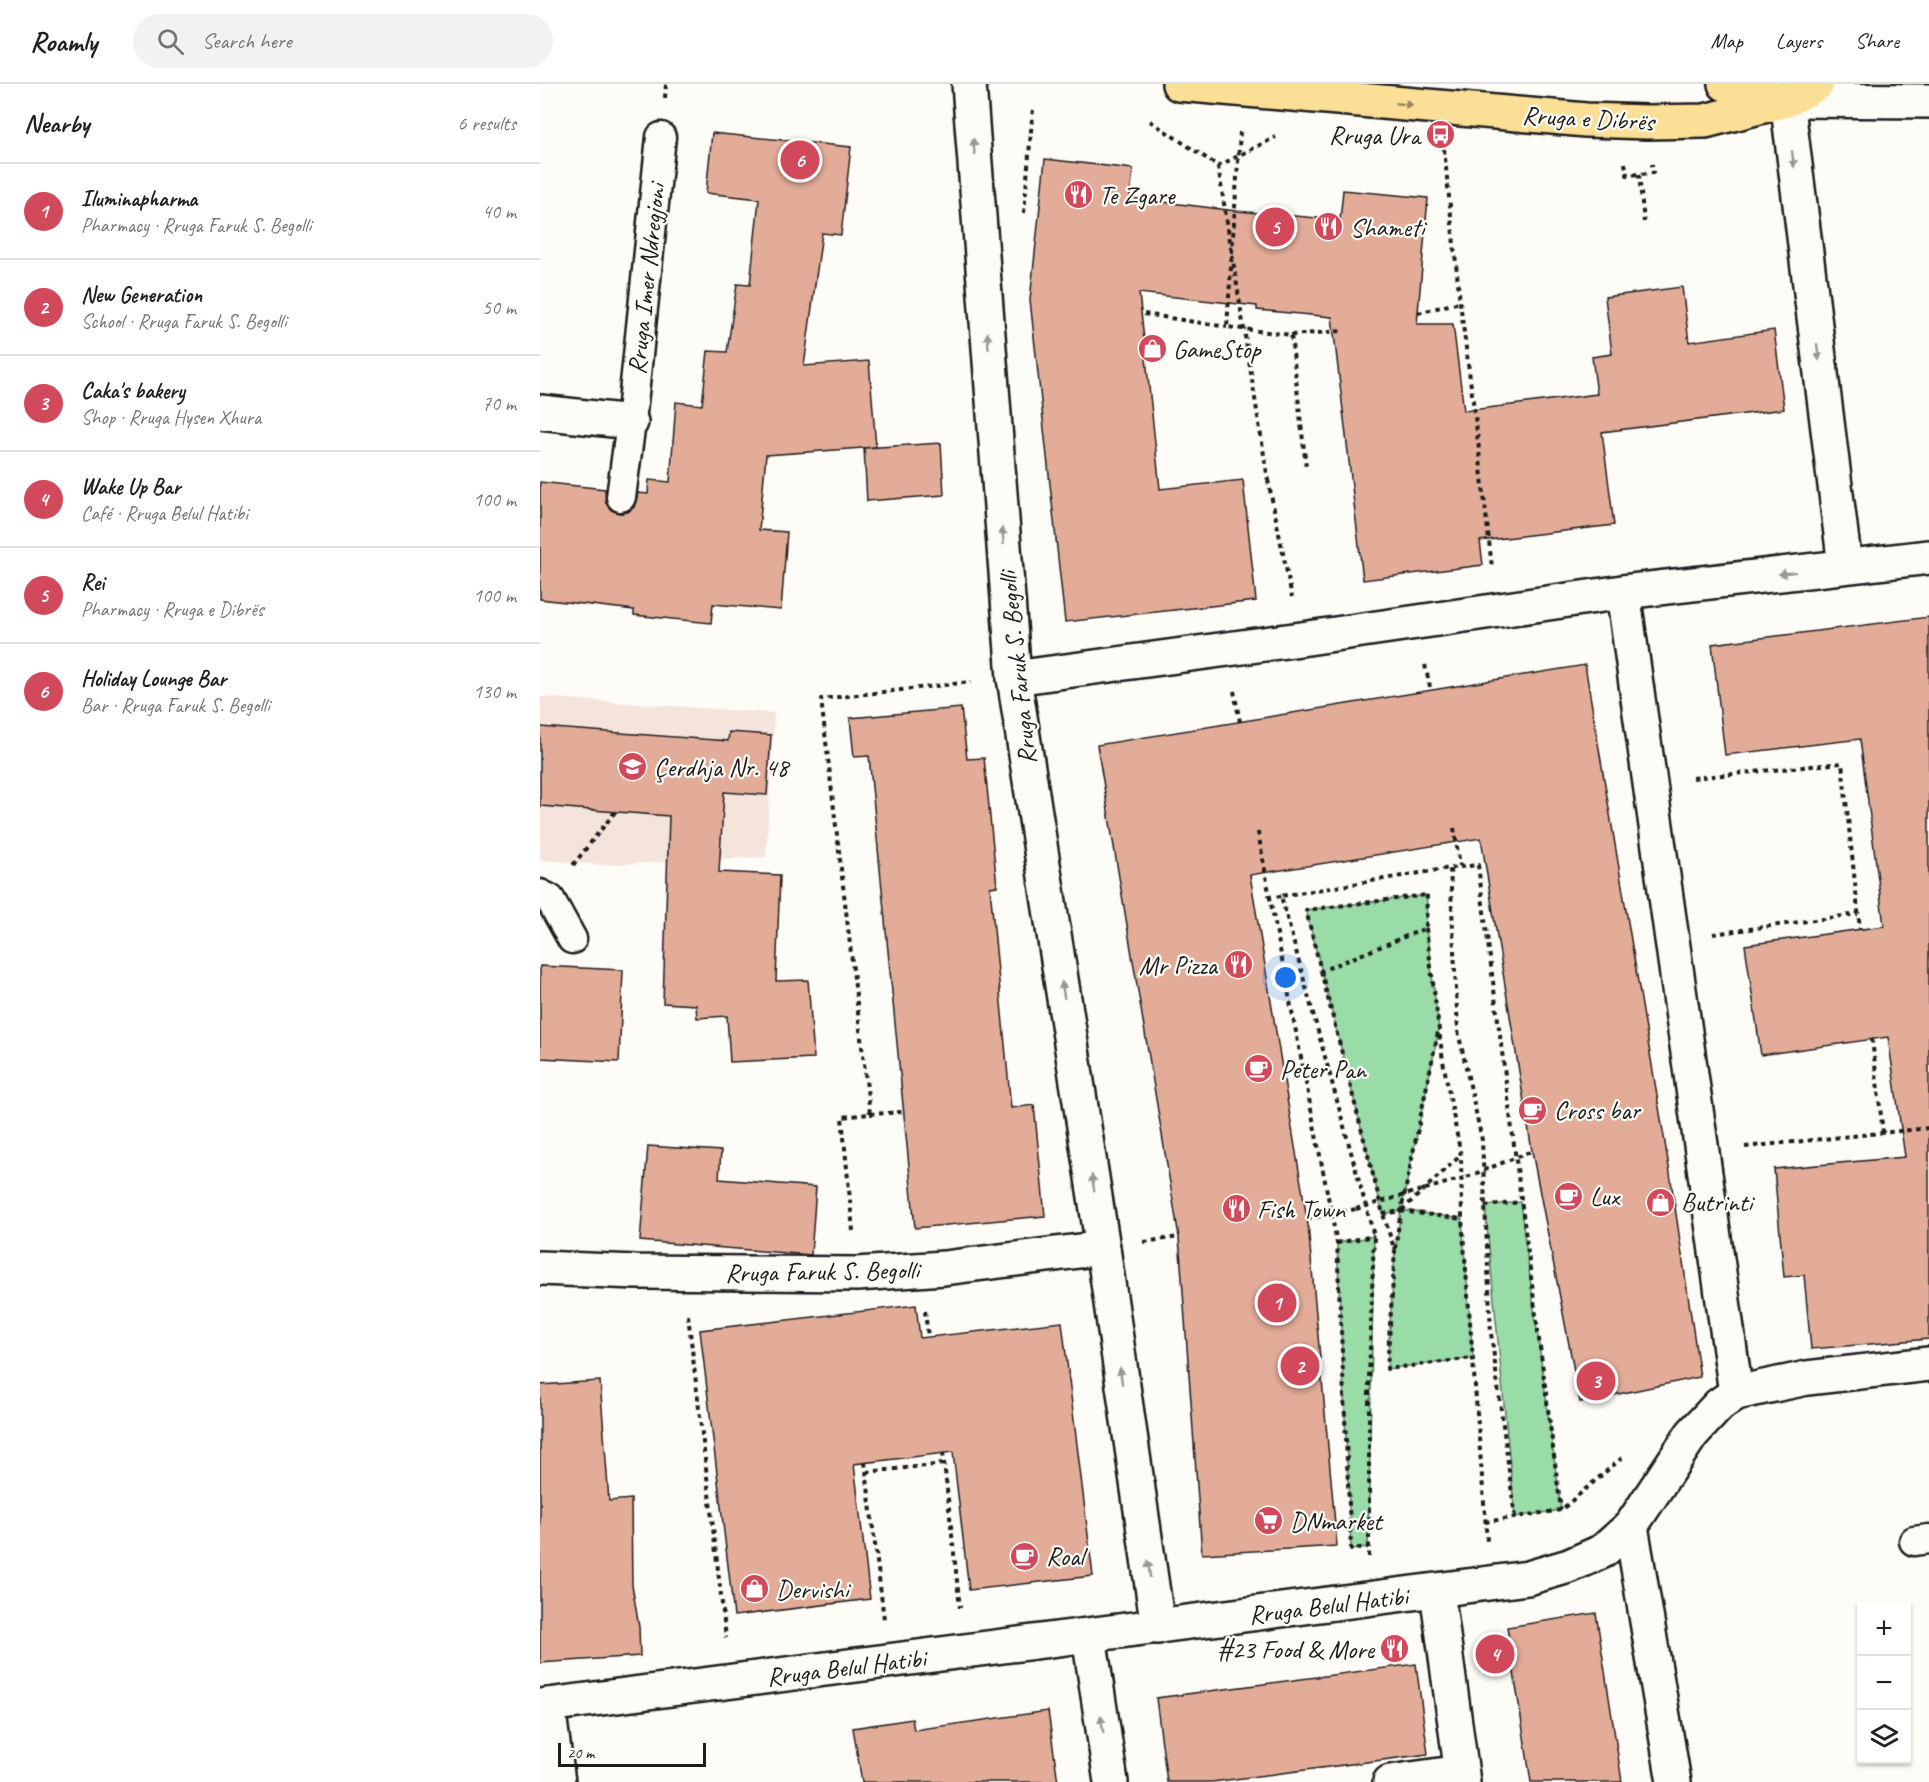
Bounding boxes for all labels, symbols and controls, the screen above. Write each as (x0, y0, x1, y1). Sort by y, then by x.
search box (133, 14, 553, 68)
text: Roamly (30, 24, 97, 59)
icon: search (154, 25, 187, 58)
text: Search here (202, 27, 292, 55)
text: Map (1710, 28, 1743, 54)
text: Layers (1776, 28, 1822, 54)
text: Share (1855, 28, 1899, 54)
one-way arrow (1395, 99, 1414, 109)
street label: Rruga e Dibrës (1521, 99, 1657, 139)
text: Nearby (24, 107, 89, 140)
text: 6 results (457, 111, 516, 136)
place label: Rruga Ura (1329, 119, 1422, 152)
bus stop icon: Rruga Ura (1425, 119, 1457, 151)
one-way arrow (969, 137, 978, 156)
pin: 6 (780, 138, 820, 182)
one-way arrow (1788, 149, 1798, 168)
street label: Rruga Imer Ndregjoni (620, 179, 673, 376)
restaurant icon: Te Zgare (1062, 179, 1094, 211)
place label: Te Zgare (1099, 179, 1176, 212)
text: Iluminapharma (81, 185, 197, 213)
text: 1 (39, 199, 48, 224)
text: 40 m (482, 199, 516, 224)
pin: 5 (1256, 204, 1294, 250)
restaurant icon: Shameti (1313, 211, 1345, 243)
place label: Shameti (1350, 211, 1428, 244)
text: Pharmacy · Rruga Faruk S. Begolli (81, 213, 311, 238)
text: New Generation (81, 281, 202, 309)
text: 2 (39, 295, 48, 320)
text: 50 m (482, 295, 516, 320)
text: School · Rruga Faruk S. Begolli (81, 309, 286, 334)
one-way arrow (984, 332, 993, 351)
shop icon: GameStop (1136, 333, 1168, 365)
place label: GameStop (1173, 333, 1262, 366)
one-way arrow (1813, 343, 1822, 362)
text: Caka's bakery (81, 377, 185, 405)
text: 3 (39, 391, 48, 416)
text: 70 m (482, 391, 516, 416)
text: Shop · Rruga Hysen Xhura (81, 405, 261, 430)
text: Wake Up Bar (81, 473, 180, 501)
text: 4 (39, 487, 48, 512)
text: 100 m (473, 487, 516, 512)
text: Café · Rruga Belul Hatibi (81, 501, 248, 526)
one-way arrow (998, 526, 1008, 545)
street label: Rruga Faruk S. Begolli (991, 567, 1044, 766)
one-way arrow (1778, 568, 1797, 577)
text: Rei (81, 569, 104, 597)
text: 5 (39, 583, 48, 608)
text: 100 m (473, 583, 516, 608)
text: Pharmacy · Rruga e Dibrës (81, 597, 264, 622)
text: Holiday Lounge Bar (81, 665, 226, 693)
text: 6 (39, 679, 48, 704)
text: 130 m (473, 679, 516, 704)
text: Bar · Rruga Faruk S. Begolli (81, 693, 270, 718)
school or university icon: Çerdhja Nr. 48 (617, 751, 649, 783)
place label: Çerdhja Nr. 48 (654, 751, 790, 784)
place label: Mr Pizza (1139, 949, 1219, 982)
restaurant icon: Mr Pizza (1222, 949, 1254, 981)
your location (1271, 963, 1300, 992)
one-way arrow (1058, 981, 1067, 1000)
cafe icon: Peter Pan (1243, 1053, 1275, 1085)
place label: Peter Pan (1280, 1053, 1367, 1086)
cafe icon: Cross bar (1517, 1094, 1549, 1126)
place label: Cross bar (1554, 1094, 1642, 1127)
one-way arrow (1088, 1173, 1097, 1192)
cafe icon: Lux (1553, 1180, 1585, 1212)
place label: Lux (1590, 1180, 1621, 1213)
shop icon: Butrinti (1644, 1186, 1676, 1218)
place label: Butrinti (1681, 1186, 1755, 1219)
restaurant icon: Fish Town (1220, 1193, 1252, 1225)
place label: Fish Town (1257, 1193, 1346, 1226)
street label: Rruga Faruk S. Begolli (725, 1253, 922, 1290)
pin: 1 (1258, 1280, 1296, 1326)
pin: 2 (1280, 1344, 1320, 1388)
pin: 3 (1576, 1358, 1616, 1404)
one-way arrow (1117, 1366, 1126, 1385)
supermarket icon: DNmarket (1253, 1505, 1285, 1537)
place label: DNmarket (1290, 1505, 1384, 1538)
cafe icon: Roal (1009, 1540, 1041, 1572)
place label: Roal (1046, 1540, 1088, 1573)
one-way arrow (1145, 1559, 1154, 1578)
shop icon: Dervishi (739, 1573, 771, 1605)
place label: Dervishi (776, 1573, 851, 1606)
street label: Rruga Belul Hatibi (1247, 1579, 1413, 1632)
map controls (1857, 1602, 1911, 1764)
button: + (1857, 1602, 1911, 1656)
pin: 4 (1476, 1632, 1514, 1676)
place label: #23 Food & More (1217, 1633, 1376, 1666)
restaurant icon: #23 Food & More (1379, 1633, 1411, 1665)
street label: Rruga Belul Hatibi (765, 1641, 931, 1694)
button: − (1857, 1656, 1911, 1710)
button: layers (1857, 1710, 1911, 1764)
one-way arrow (1098, 1715, 1107, 1734)
scale bar (558, 1740, 706, 1768)
text: 20 m (567, 1743, 594, 1763)

